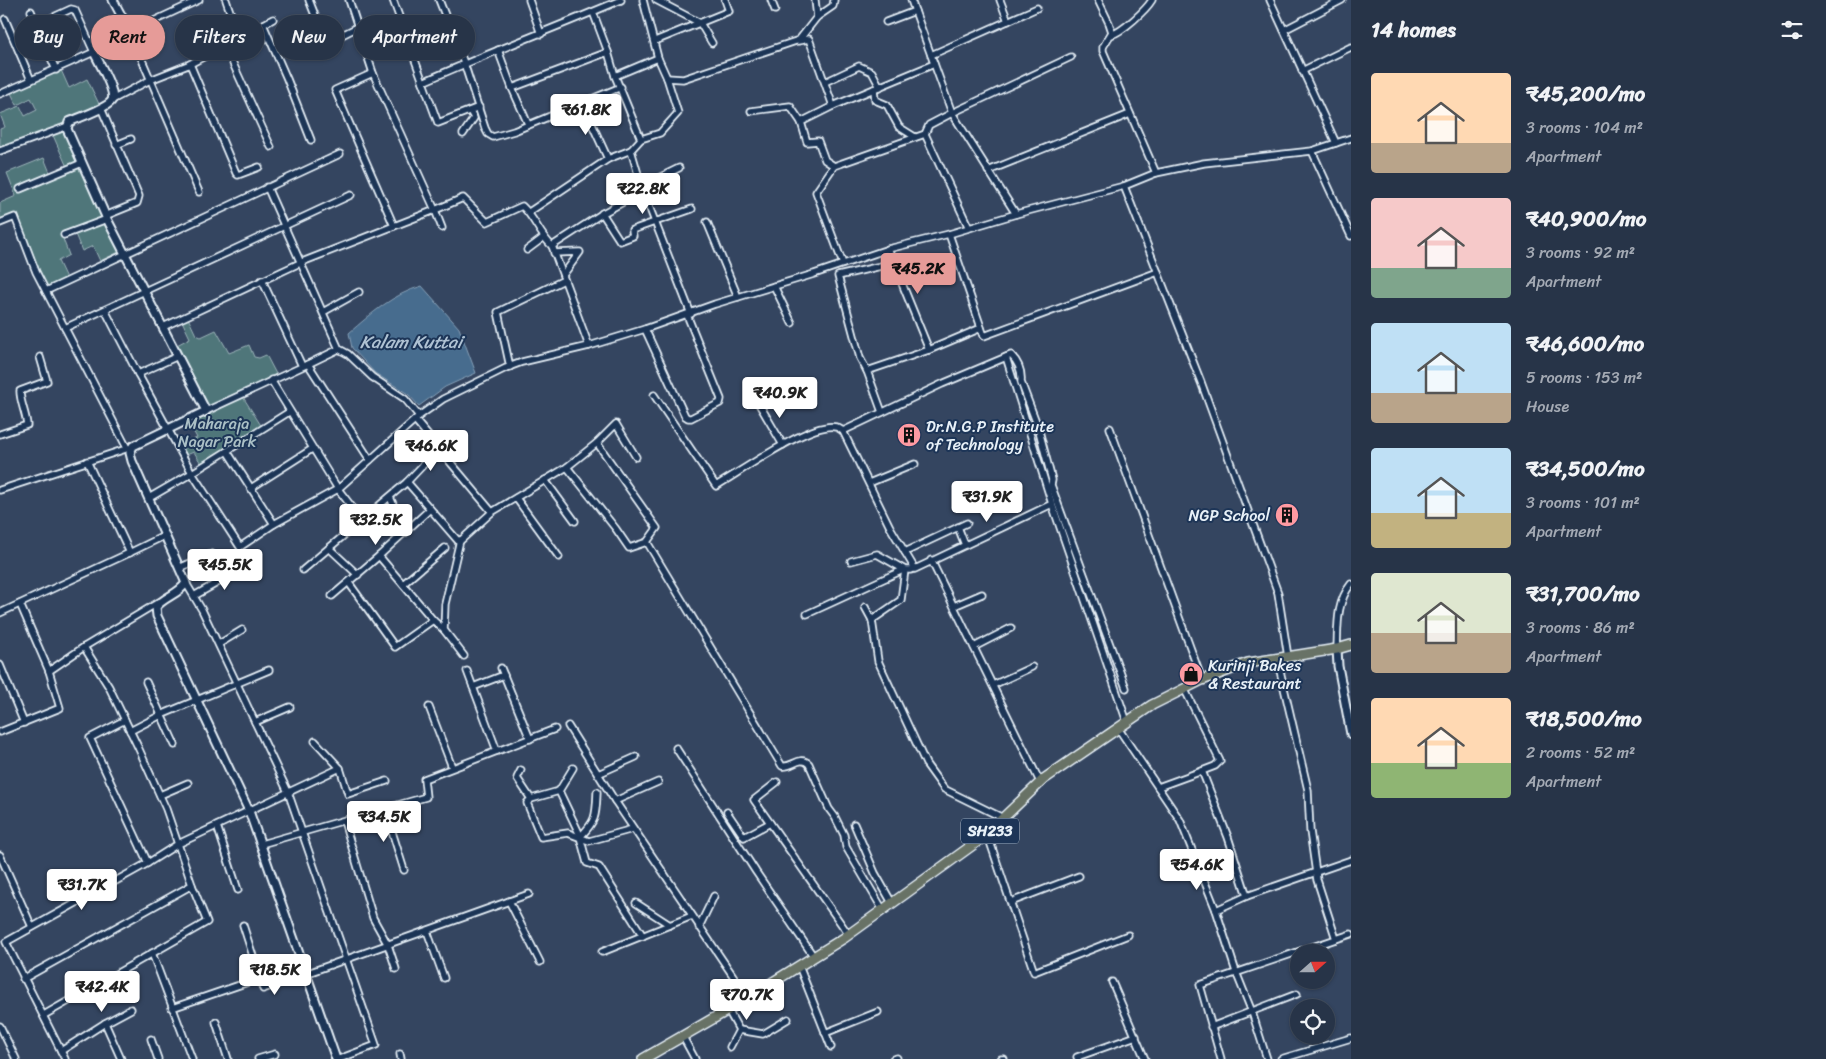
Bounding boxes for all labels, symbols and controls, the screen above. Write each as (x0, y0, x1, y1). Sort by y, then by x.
text: 14 homes (1371, 11, 1456, 49)
chip: Buy (15, 15, 81, 60)
chip: Rent (91, 15, 165, 60)
chip: Filters (175, 15, 264, 60)
chip: New (274, 15, 344, 60)
chip: Apartment (354, 15, 475, 60)
icon: filters (1778, 16, 1806, 44)
text: ₹45,200/mo (1526, 75, 1645, 113)
icon: home (1411, 93, 1471, 153)
pin: ₹61.8K (545, 94, 627, 136)
text: ₹61.8K (561, 95, 611, 124)
text: 3 rooms · 104 m² (1526, 113, 1643, 142)
text: Apartment (1526, 142, 1602, 171)
pin: ₹22.8K (602, 172, 684, 215)
text: ₹22.8K (617, 174, 669, 203)
text: ₹40,900/mo (1526, 200, 1646, 238)
icon: home (1411, 218, 1471, 278)
text: 3 rooms · 92 m² (1526, 238, 1635, 267)
pin: ₹45.2K (877, 252, 959, 295)
text: ₹45.2K (892, 254, 944, 283)
text: Apartment (1526, 267, 1602, 296)
text: ₹46,600/mo (1526, 325, 1644, 363)
water label: Kalam Kuttai (360, 326, 466, 358)
icon: home (1411, 343, 1471, 403)
text: 5 rooms · 153 m² (1526, 363, 1642, 392)
pin: ₹40.9K (739, 376, 821, 419)
text: ₹40.9K (753, 378, 807, 407)
text: House (1526, 392, 1569, 421)
park label: Maharaja Nagar Park (178, 409, 257, 456)
place label: Dr.N.G.P Institute of Technology (926, 412, 1054, 459)
building icon: Dr.N.G.P Institute of Technology (896, 422, 922, 448)
pin: ₹46.6K (390, 430, 472, 472)
text: ₹46.6K (405, 431, 457, 460)
text: ₹34,500/mo (1526, 450, 1645, 488)
icon: home (1411, 468, 1471, 528)
pin: ₹31.9K (946, 480, 1028, 523)
text: ₹31.9K (963, 482, 1012, 511)
text: 3 rooms · 101 m² (1526, 488, 1640, 517)
place label: NGP School (1188, 501, 1270, 530)
building icon: NGP School (1274, 502, 1300, 528)
pin: ₹32.5K (335, 504, 417, 546)
text: ₹32.5K (350, 505, 402, 534)
text: Apartment (1526, 517, 1602, 546)
pin: ₹45.5K (184, 548, 266, 591)
text: ₹45.5K (198, 550, 252, 579)
text: ₹31,700/mo (1526, 575, 1640, 613)
icon: home (1411, 593, 1471, 653)
text: 3 rooms · 86 m² (1526, 613, 1635, 642)
text: Apartment (1526, 642, 1602, 671)
place label: Kurinji Bakes & Restaurant (1208, 651, 1302, 698)
shop icon: Kurinji Bakes & Restaurant (1178, 661, 1204, 687)
text: ₹18,500/mo (1526, 700, 1642, 738)
icon: home (1411, 718, 1471, 778)
text: 2 rooms · 52 m² (1526, 738, 1635, 767)
text: Apartment (1526, 767, 1602, 796)
pin: ₹34.5K (343, 800, 425, 843)
text: ₹34.5K (358, 802, 410, 831)
road number: SH233 (961, 818, 1019, 844)
pin: ₹54.6K (1156, 848, 1238, 891)
text: ₹54.6K (1171, 850, 1223, 879)
pin: ₹31.7K (41, 868, 123, 911)
text: ₹31.7K (58, 870, 106, 899)
north arrow (1290, 944, 1335, 989)
map controls (1290, 944, 1335, 1044)
pin: ₹18.5K (234, 954, 316, 996)
text: ₹18.5K (250, 955, 300, 984)
pin: ₹42.4K (61, 970, 143, 1013)
text: ₹42.4K (76, 972, 128, 1001)
pin: ₹70.7K (706, 978, 788, 1021)
text: ₹70.7K (721, 980, 773, 1009)
button: locate (1290, 999, 1335, 1044)

